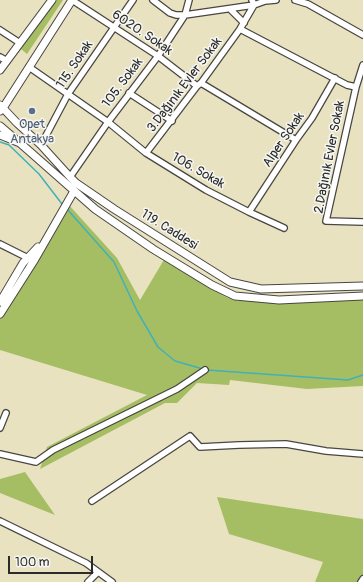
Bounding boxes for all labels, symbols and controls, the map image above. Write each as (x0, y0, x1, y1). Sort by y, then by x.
street label: 6020. Sokak (109, 7, 175, 59)
street label: 3.Dağınık Evler Sokak (144, 34, 226, 136)
street label: 115. Sokak (53, 38, 97, 92)
street label: 105. Sokak (99, 55, 147, 111)
street label: 2.Dağınık Evler Sokak (311, 99, 349, 215)
marker: Opet Antakya (27, 106, 37, 116)
street label: Alper Sokak (260, 110, 308, 170)
place label: Opet Antakya (10, 117, 54, 148)
street label: 106. Sokak (169, 150, 227, 192)
street label: 119. Caddesi (138, 206, 200, 254)
scale bar (10, 548, 95, 574)
text: 100 m (15, 555, 49, 570)

